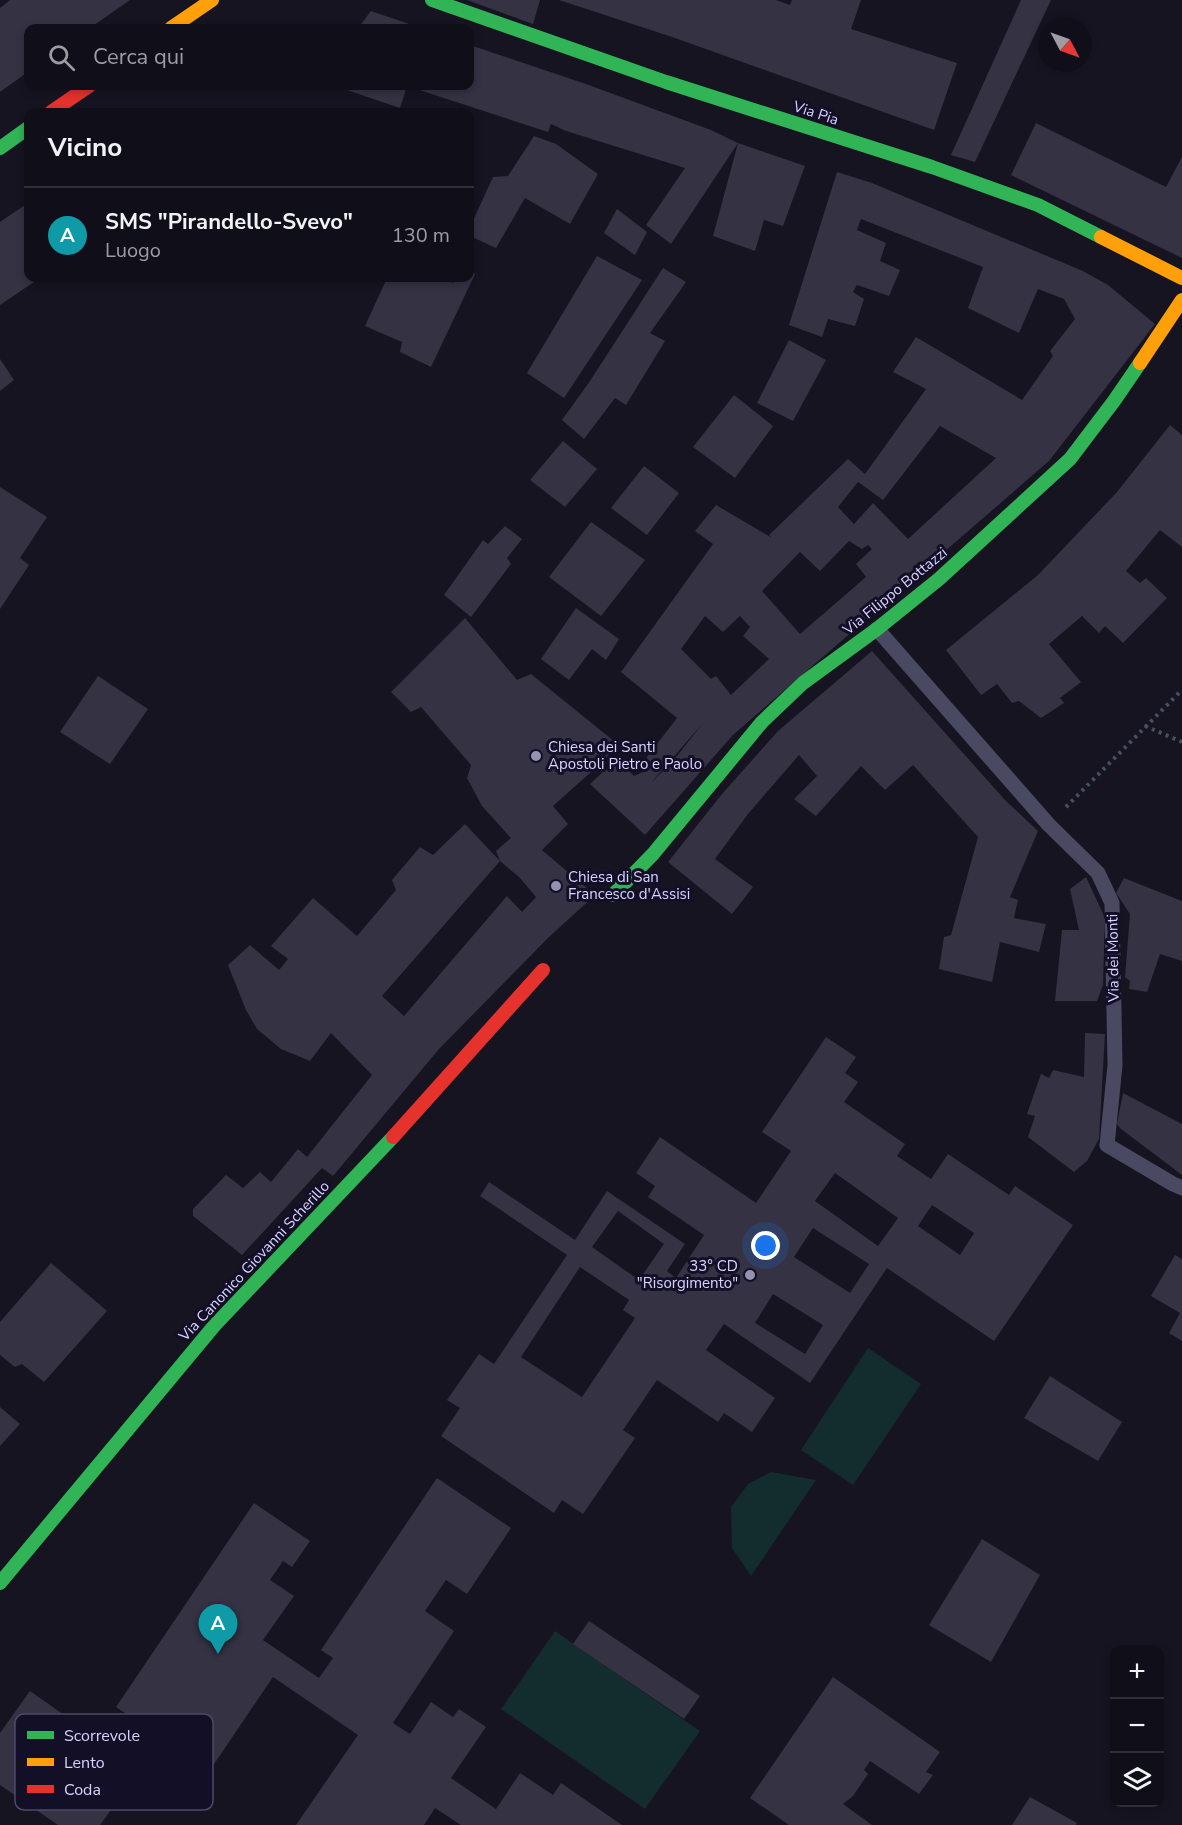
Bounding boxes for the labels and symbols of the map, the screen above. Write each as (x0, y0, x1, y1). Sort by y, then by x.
north arrow (1038, 18, 1092, 72)
street label: Via Pia (790, 96, 841, 130)
street label: Via Filippo Bottazzi (838, 543, 951, 640)
place label: Chiesa dei Santi Apostoli Pietro e Paolo (548, 737, 702, 774)
marker: Chiesa dei Santi Apostoli Pietro e Paolo (529, 749, 543, 763)
place label: Chiesa di San Francesco d'Assisi (568, 867, 690, 904)
marker: Chiesa di San Francesco d'Assisi (549, 879, 563, 893)
street label: Via dei Monti (1102, 914, 1124, 1003)
street label: Via Canonico Giovanni Scherillo (174, 1176, 334, 1346)
your location (751, 1231, 780, 1260)
place label: 33° CD "Risorgimento" (637, 1256, 738, 1293)
marker: 33° CD "Risorgimento" (743, 1268, 757, 1282)
pin: A (198, 1604, 238, 1654)
legend (15, 1714, 213, 1810)
text: Scorrevole (64, 1725, 140, 1747)
text: Lento (64, 1752, 105, 1774)
text: Coda (64, 1779, 101, 1801)

